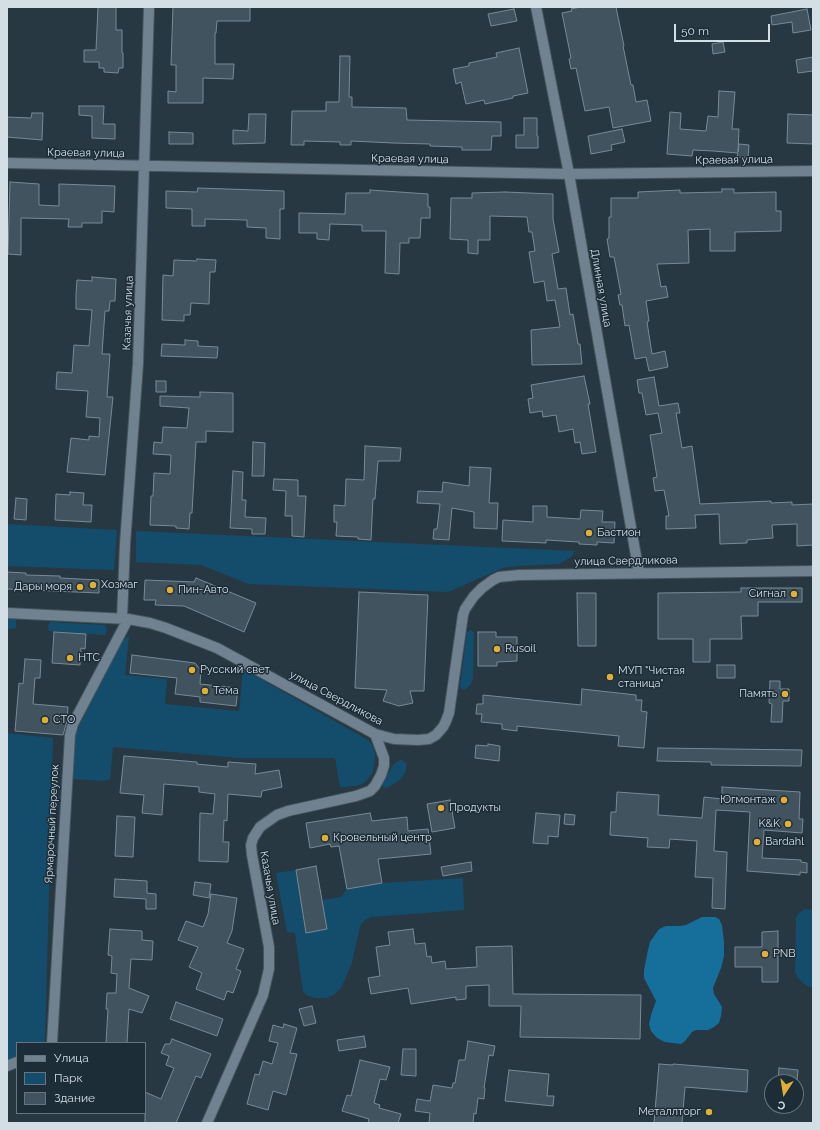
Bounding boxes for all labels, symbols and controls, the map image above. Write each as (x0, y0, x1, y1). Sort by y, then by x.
scale bar (676, 16, 772, 42)
text: 50 m (681, 24, 709, 38)
street label: Краевая улица (47, 146, 125, 160)
street label: Краевая улица (371, 152, 449, 166)
street label: Краевая улица (695, 153, 773, 167)
street label: Длинная улица (588, 248, 614, 328)
street label: Казачья улица (120, 275, 136, 351)
place label: Бастион (597, 526, 641, 540)
marker: Бастион (584, 528, 594, 538)
street label: улица Свердликова (574, 553, 678, 569)
place label: Хозмаг (101, 578, 138, 592)
place label: Дары моря (14, 580, 72, 594)
marker: Хозмаг (88, 580, 98, 590)
marker: Дары моря (75, 582, 85, 592)
place label: Пин-Авто (178, 583, 228, 597)
marker: Пин-Авто (165, 585, 175, 595)
place label: Сигнал (749, 587, 786, 601)
marker: Сигнал (789, 589, 799, 599)
place label: Rusoil (505, 642, 536, 656)
marker: Rusoil (492, 644, 502, 654)
place label: НТС (78, 651, 100, 665)
marker: НТС (65, 653, 75, 663)
place label: Русский свет (200, 663, 270, 677)
place label: МУП "Чистая станица" (618, 664, 685, 690)
marker: Русский свет (187, 665, 197, 675)
street label: улица Свердликова (287, 668, 385, 728)
marker: МУП "Чистая станица" (605, 672, 615, 682)
place label: Тема (213, 684, 239, 698)
marker: Тема (200, 686, 210, 696)
place label: Память (739, 687, 777, 701)
marker: Память (780, 689, 790, 699)
place label: СТО (53, 713, 75, 727)
marker: СТО (40, 715, 50, 725)
street label: Ярмарочный переулок (42, 764, 62, 884)
place label: Югмонтаж (720, 793, 776, 807)
marker: Югмонтаж (779, 795, 789, 805)
place label: Продукты (449, 801, 501, 815)
marker: Продукты (436, 803, 446, 813)
place label: K&K (759, 817, 780, 831)
marker: K&K (783, 819, 793, 829)
place label: Кровельный центр (333, 831, 432, 845)
marker: Кровельный центр (320, 833, 330, 843)
place label: Bardahl (765, 835, 804, 849)
marker: Bardahl (752, 837, 762, 847)
street label: Казачья улица (257, 850, 283, 926)
place label: PNB (773, 947, 796, 961)
marker: PNB (760, 949, 770, 959)
legend (16, 1042, 146, 1114)
text: Улица (54, 1051, 89, 1065)
text: Парк (54, 1071, 83, 1085)
north arrow (764, 1074, 804, 1114)
text: Здание (54, 1091, 95, 1105)
text: С (777, 1098, 787, 1112)
place label: Металлторг (638, 1105, 701, 1119)
marker: Металлторг (704, 1107, 714, 1117)

